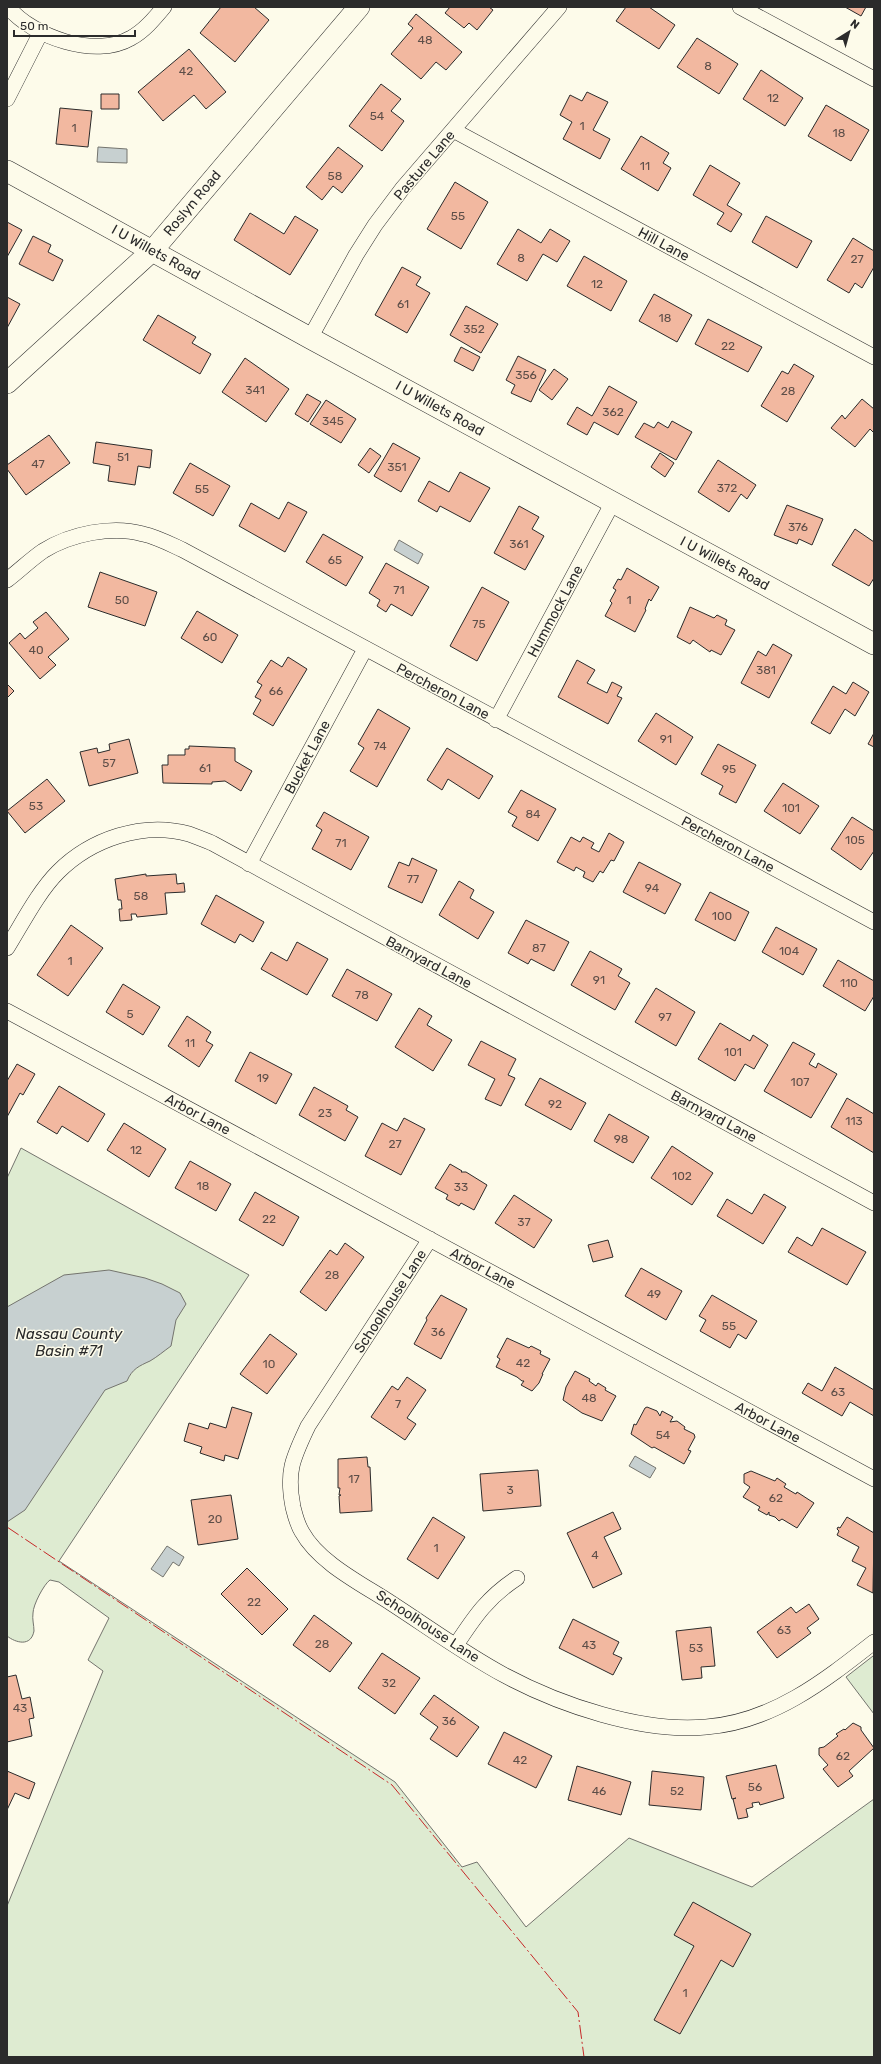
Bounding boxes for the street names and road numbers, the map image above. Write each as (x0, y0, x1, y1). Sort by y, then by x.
street label: Pasture Lane (390, 127, 459, 204)
street label: Roslyn Road (160, 167, 225, 240)
street label: I U Willets Road (108, 221, 203, 284)
street label: Hill Lane (635, 224, 692, 265)
street label: I U Willets Road (392, 377, 487, 440)
street label: I U Willets Road (677, 533, 772, 594)
street label: Hummock Lane (524, 562, 587, 660)
street label: Percheron Lane (393, 660, 492, 723)
street label: Bucket Lane (281, 717, 334, 797)
street label: Percheron Lane (678, 813, 777, 876)
street label: Barnyard Lane (383, 933, 475, 992)
street label: Barnyard Lane (668, 1087, 760, 1146)
street label: Arbor Lane (162, 1090, 233, 1139)
street label: Arbor Lane (447, 1244, 518, 1293)
street label: Schoolhouse Lane (351, 1246, 430, 1356)
street label: Arbor Lane (732, 1398, 803, 1447)
street label: Schoolhouse Lane (373, 1587, 483, 1666)

